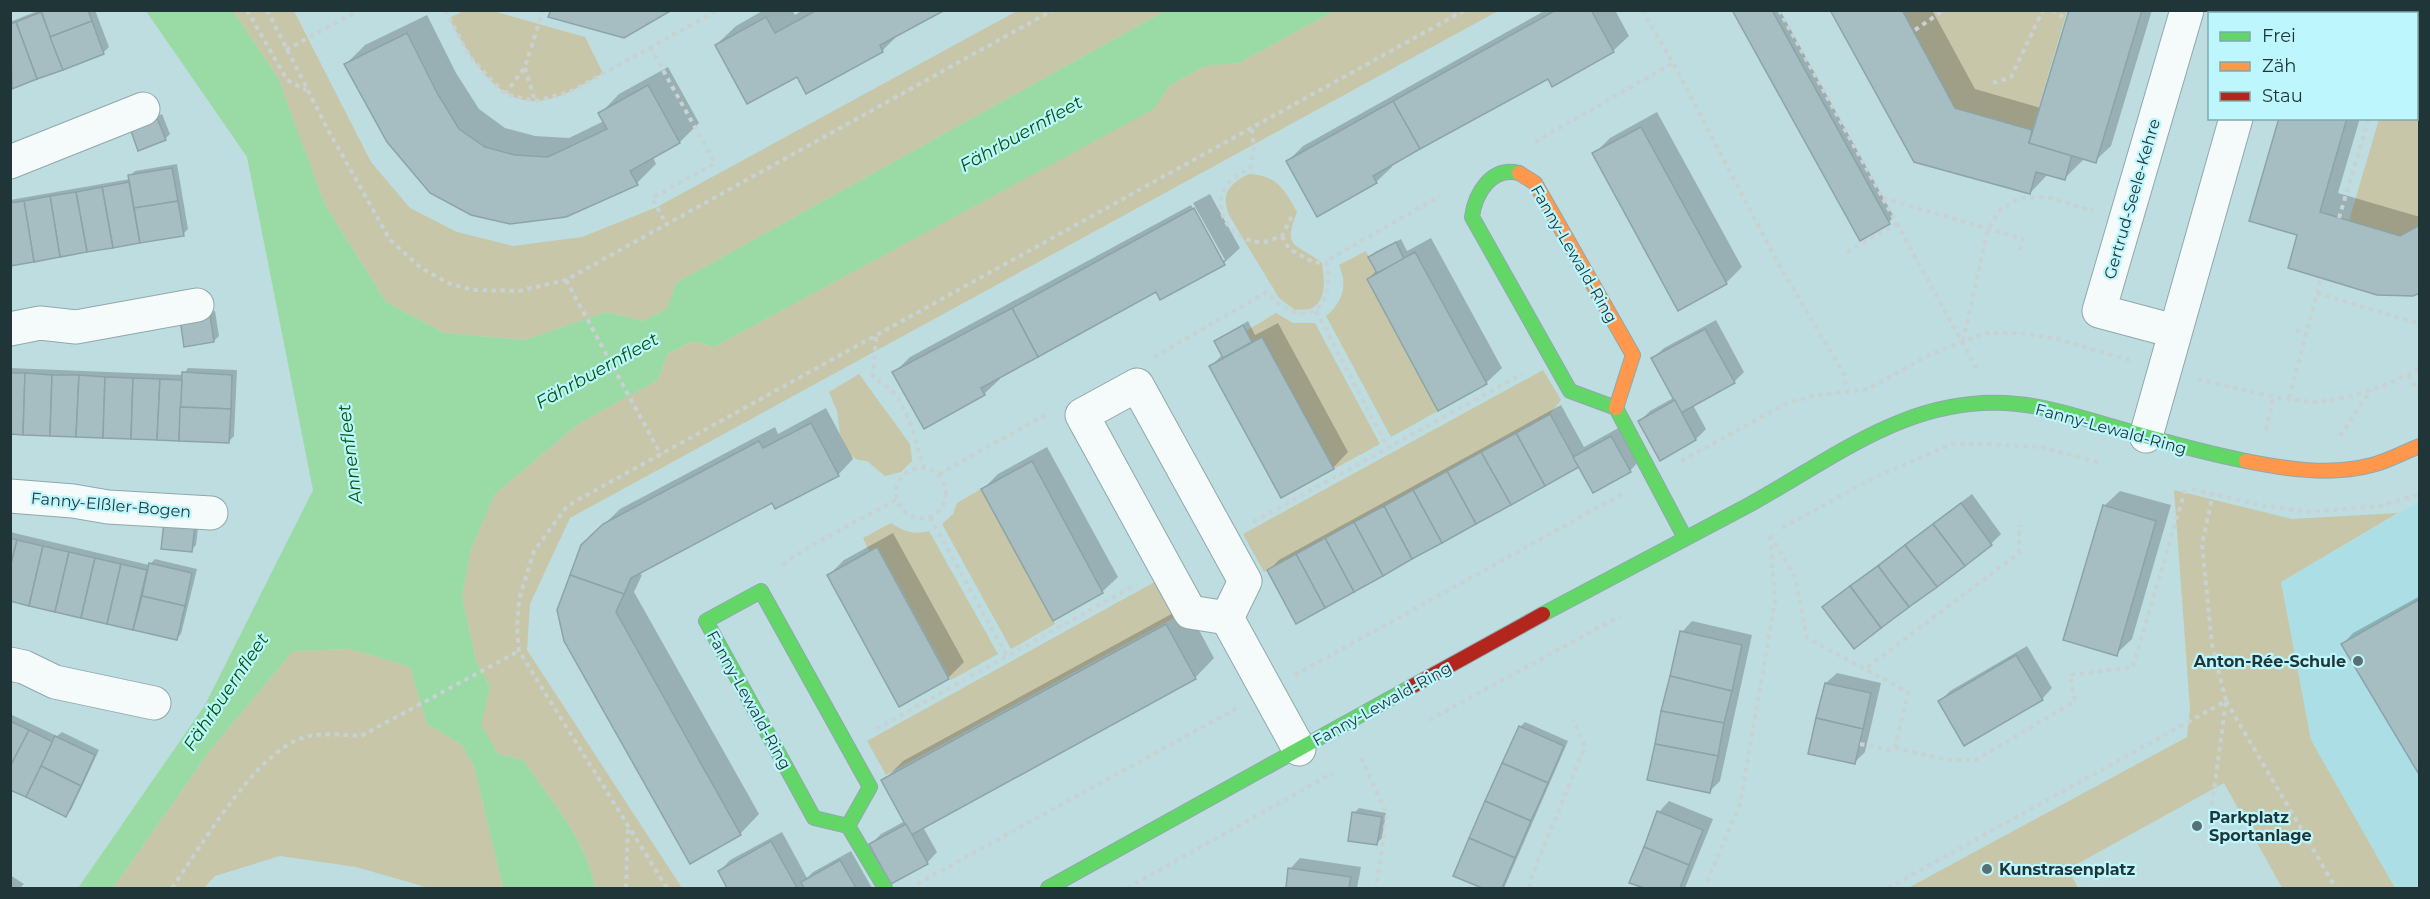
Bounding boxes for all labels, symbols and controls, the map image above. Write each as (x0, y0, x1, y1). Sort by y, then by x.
legend (2208, 12, 2418, 120)
text: Frei (2262, 25, 2296, 47)
text: Zäh (2262, 55, 2297, 77)
text: Stau (2262, 85, 2303, 107)
water label: Fährbuernfleet (956, 91, 1087, 177)
street label: Gertrud-Seele-Kehre (2100, 117, 2164, 281)
street label: Fanny-Lewald-Ring (1527, 182, 1621, 326)
water label: Fährbuernfleet (532, 328, 663, 414)
street label: Fanny-Lewald-Ring (2033, 400, 2189, 458)
water label: Annenfleet (333, 402, 367, 506)
street label: Fanny-Elßler-Bogen (30, 489, 192, 521)
street label: Fanny-Lewald-Ring (703, 627, 795, 773)
water label: Fährbuernfleet (179, 629, 274, 755)
place label: Anton-Rée-Schule (2193, 652, 2346, 671)
marker: Anton-Rée-Schule (2351, 654, 2365, 668)
street label: Fanny-Lewald-Ring (1309, 658, 1455, 750)
place label: Parkplatz Sportanlage (2209, 808, 2312, 845)
marker: Parkplatz Sportanlage (2190, 819, 2204, 833)
place label: Kunstrasenplatz (1999, 860, 2136, 879)
marker: Kunstrasenplatz (1980, 862, 1994, 876)

